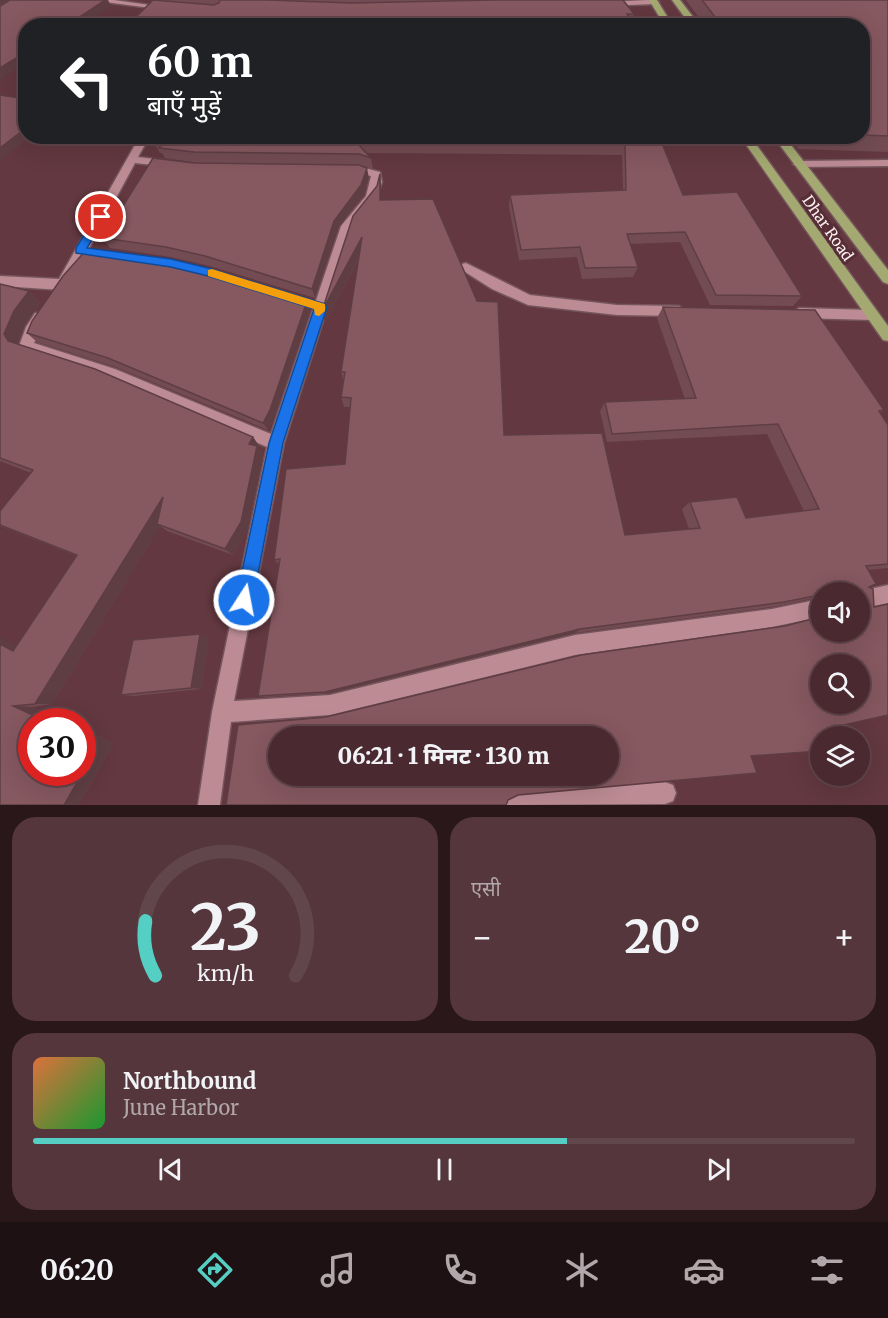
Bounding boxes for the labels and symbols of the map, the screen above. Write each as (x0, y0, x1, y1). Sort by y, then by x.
pin (75, 191, 126, 242)
street label: Dhar Road (798, 192, 858, 264)
position arrow (212, 568, 276, 632)
speed limit sign: 30 (18, 708, 96, 786)

